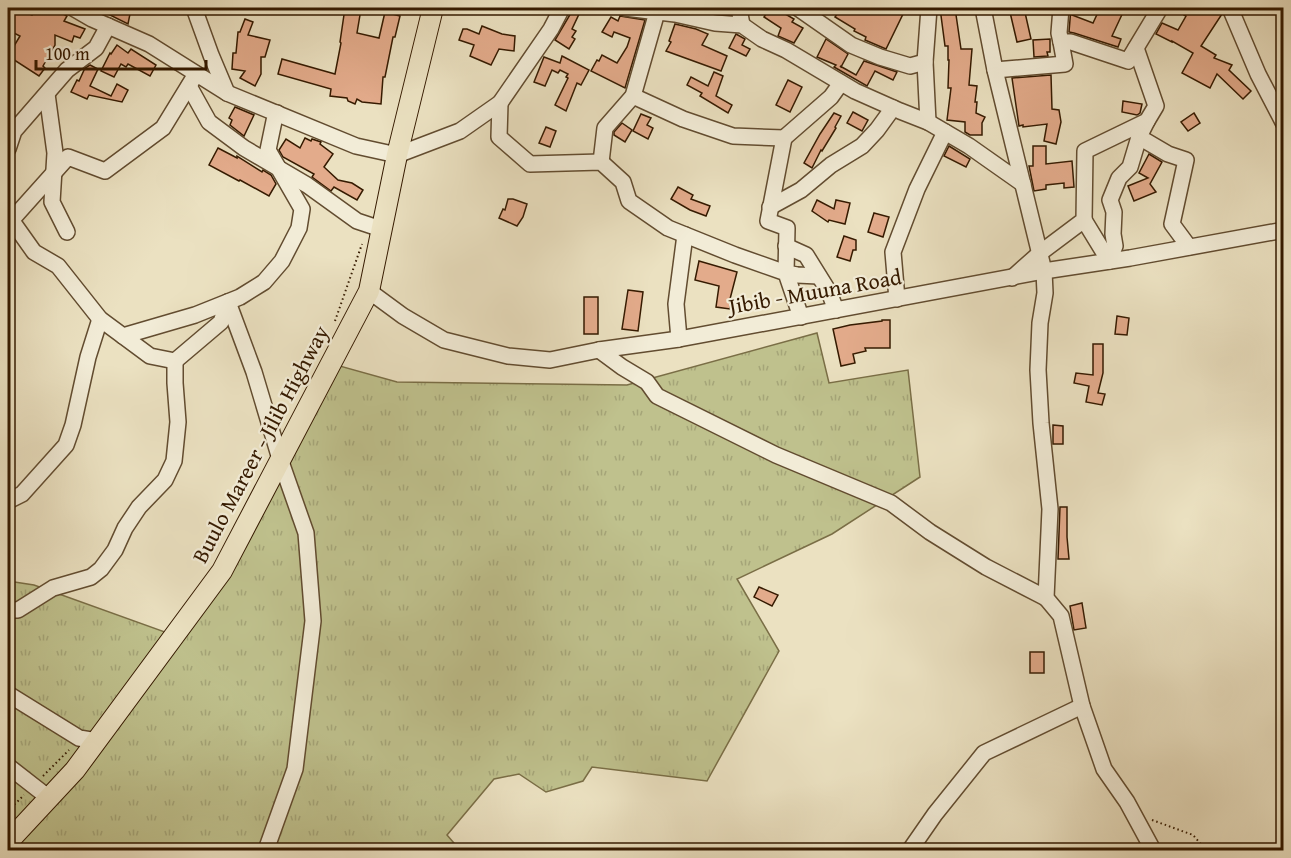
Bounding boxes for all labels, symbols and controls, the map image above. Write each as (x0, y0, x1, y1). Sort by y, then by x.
scale bar (36, 33, 206, 71)
text: 100 m (45, 40, 90, 67)
street label: Jibib - Muuna Road (723, 260, 904, 322)
street label: Buulo Mareer - Jilib Highway (184, 319, 336, 569)

